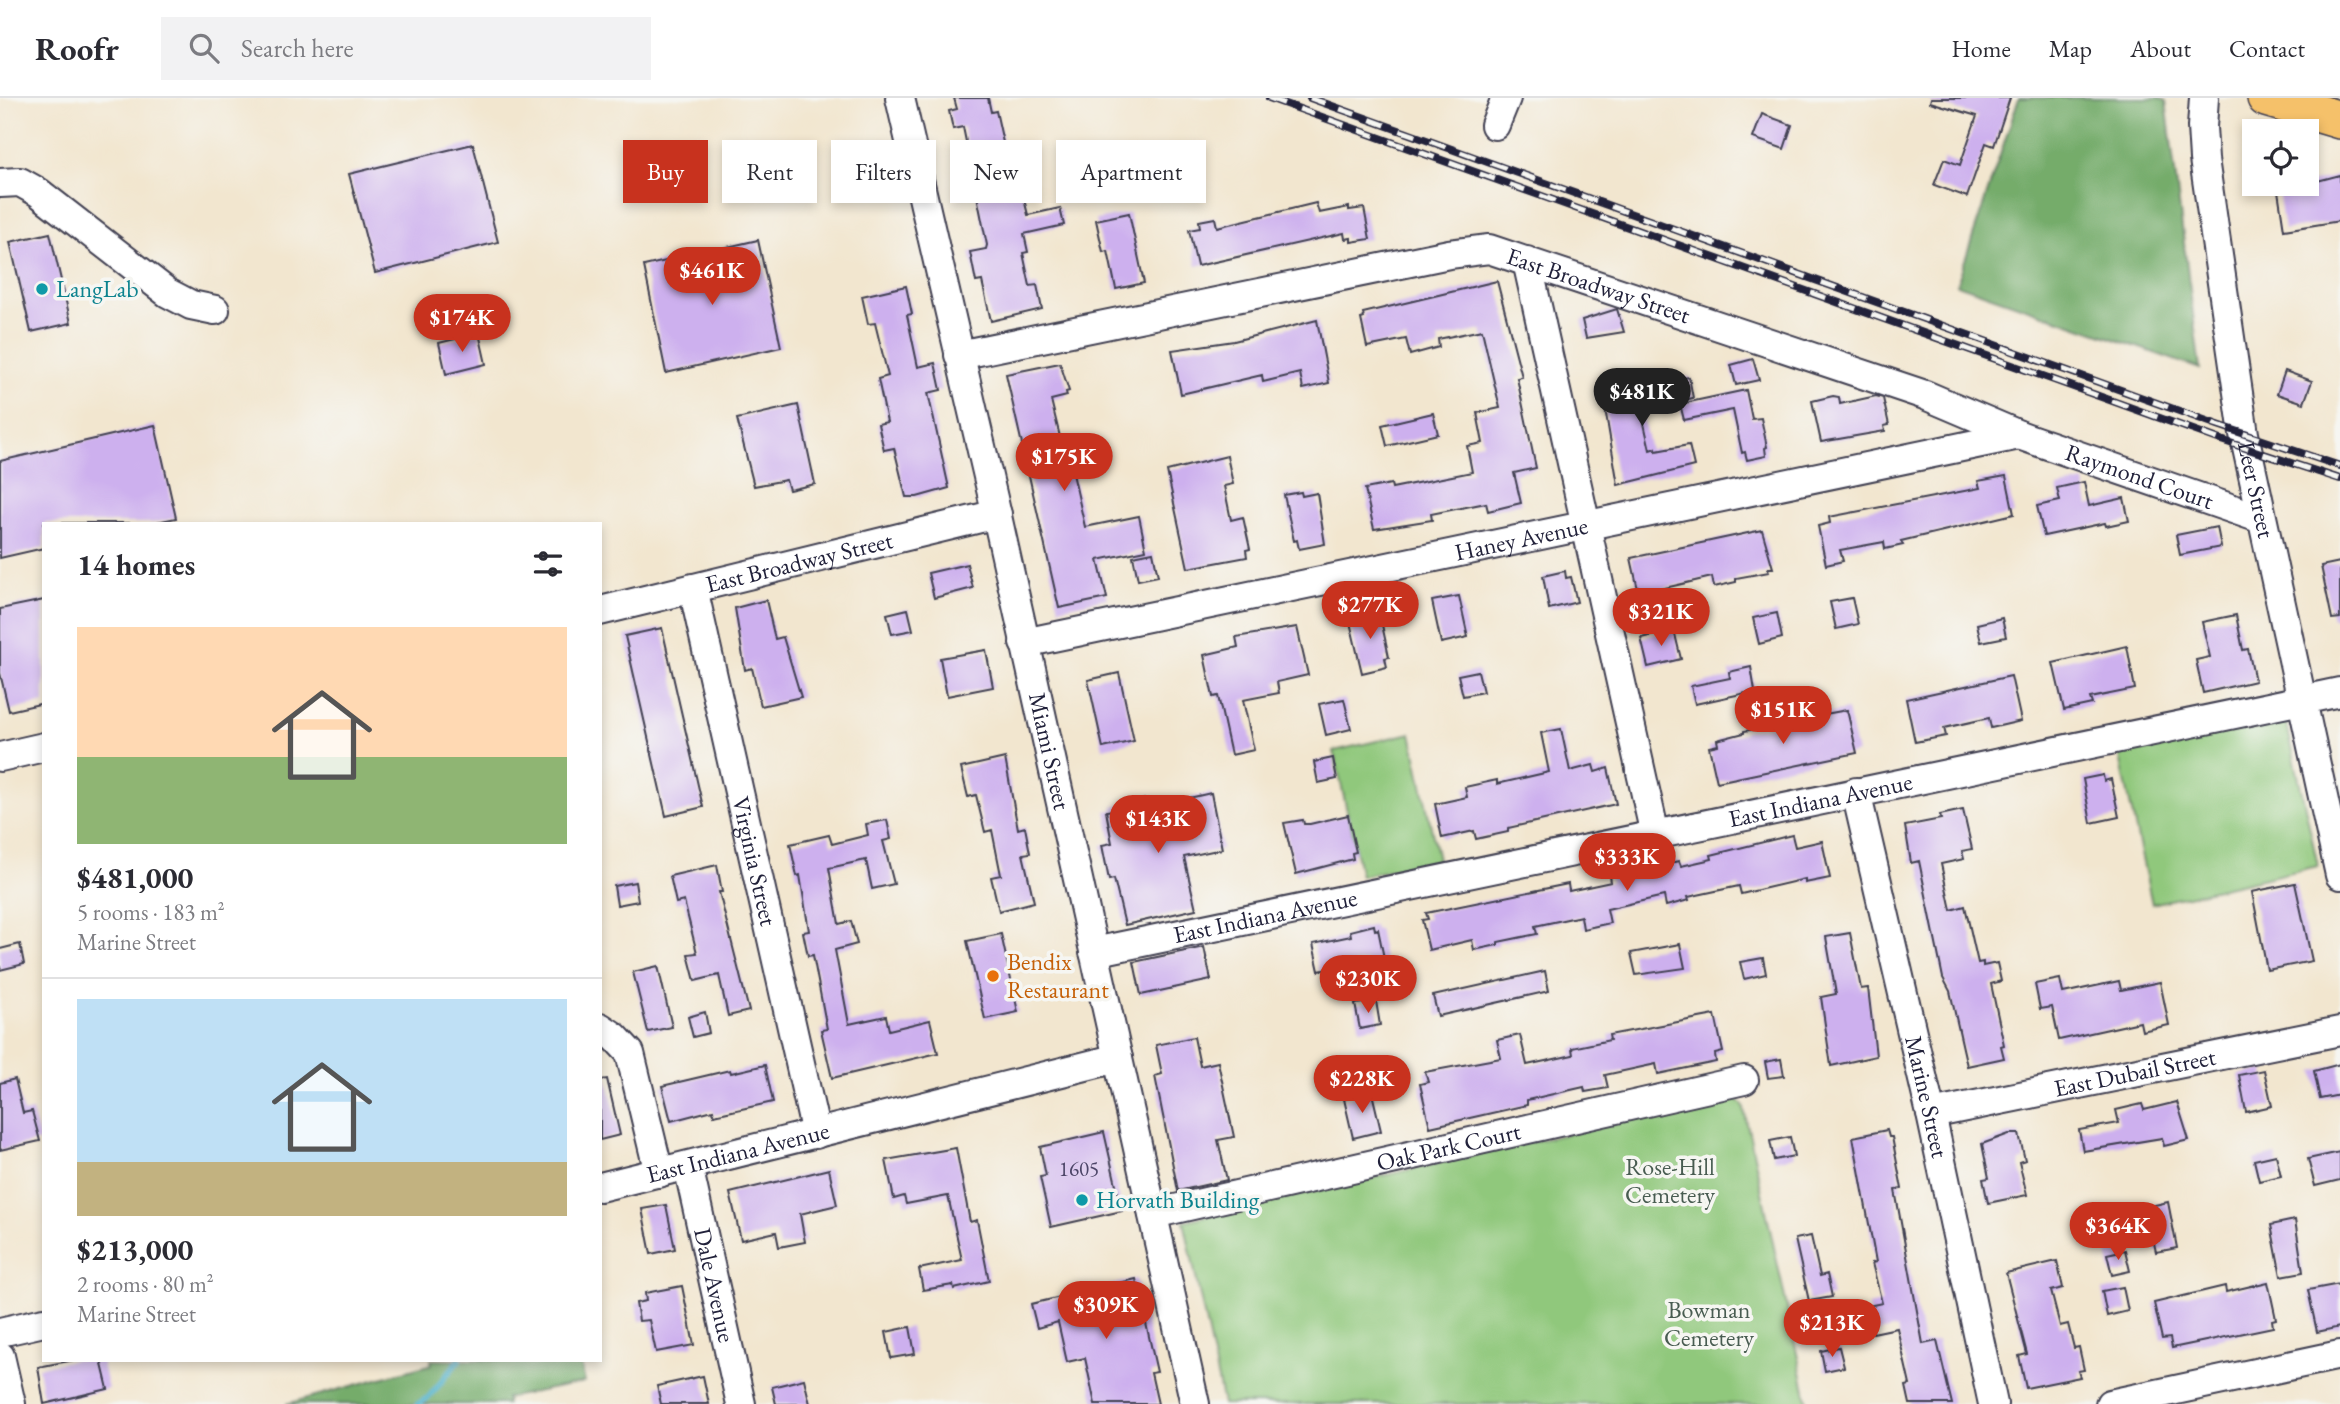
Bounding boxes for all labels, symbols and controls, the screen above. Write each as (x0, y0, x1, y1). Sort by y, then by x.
search box (161, 17, 651, 80)
text: Roofr (35, 27, 119, 70)
icon: search (185, 29, 223, 67)
text: Search here (241, 31, 354, 65)
text: Home (1951, 33, 2011, 64)
text: Map (2049, 33, 2092, 64)
text: About (2130, 33, 2191, 64)
text: Contact (2229, 33, 2305, 64)
map controls (2242, 119, 2319, 196)
button: locate (2242, 119, 2319, 196)
chip: Buy (623, 140, 708, 203)
chip: Rent (722, 140, 817, 203)
chip: Filters (831, 140, 936, 203)
chip: New (950, 140, 1042, 203)
chip: Apartment (1056, 140, 1206, 203)
street label: East Broadway Street (1503, 240, 1695, 330)
pin: $461K (663, 248, 761, 307)
text: $461K (680, 255, 744, 285)
place label: LangLab (56, 273, 139, 304)
marker: LangLab (34, 281, 50, 297)
pin: $174K (413, 294, 511, 354)
text: $174K (430, 302, 494, 332)
pin: $481K (1593, 368, 1691, 428)
text: $481K (1610, 376, 1674, 406)
pin: $175K (1015, 434, 1113, 493)
street label: Raymond Court (2062, 436, 2218, 516)
street label: Leer Street (2231, 438, 2282, 541)
text: $175K (1032, 441, 1096, 471)
street label: Haney Avenue (1452, 510, 1591, 568)
street label: East Broadway Street (702, 524, 896, 600)
text: 14 homes (77, 545, 195, 584)
icon: filters (529, 545, 567, 583)
pin: $277K (1321, 582, 1419, 641)
pin: $321K (1612, 588, 1710, 648)
text: $277K (1338, 589, 1402, 619)
text: $321K (1629, 596, 1693, 626)
icon: home (259, 672, 385, 798)
pin: $151K (1734, 686, 1832, 746)
street label: Miami Street (1022, 689, 1078, 813)
text: $151K (1751, 694, 1815, 724)
street label: East Indiana Avenue (1725, 766, 1915, 834)
street label: Virginia Street (725, 793, 785, 929)
pin: $143K (1109, 796, 1207, 855)
text: $143K (1126, 803, 1190, 833)
pin: $333K (1578, 834, 1676, 893)
text: $333K (1595, 841, 1659, 871)
text: $481,000 (77, 858, 193, 897)
street label: East Indiana Avenue (1170, 881, 1360, 950)
text: 5 rooms · 183 m² (77, 897, 225, 927)
text: Marine Street (77, 927, 196, 957)
place label: Bendix Restaurant (1007, 946, 1109, 1005)
pin: $230K (1319, 956, 1417, 1015)
text: $230K (1336, 963, 1400, 993)
marker: Bendix Restaurant (985, 968, 1001, 984)
street label: Marine Street (1898, 1033, 1956, 1161)
street label: East Dubail Street (2051, 1041, 2219, 1104)
icon: home (259, 1044, 385, 1170)
pin: $228K (1313, 1056, 1411, 1115)
text: $228K (1330, 1063, 1394, 1093)
street label: East Indiana Avenue (643, 1115, 832, 1190)
street label: Oak Park Court (1373, 1115, 1524, 1178)
park label: Rose-Hill Cemetery (1625, 1151, 1715, 1210)
house number: 1605 (1059, 1155, 1099, 1182)
place label: Horvath Building (1096, 1184, 1260, 1215)
marker: Horvath Building (1074, 1192, 1090, 1208)
pin: $364K (2069, 1202, 2167, 1262)
text: $364K (2086, 1210, 2150, 1240)
street label: Dale Avenue (687, 1225, 743, 1345)
text: $213,000 (77, 1230, 193, 1269)
text: 2 rooms · 80 m² (77, 1269, 214, 1299)
pin: $309K (1057, 1282, 1155, 1341)
text: $309K (1074, 1289, 1138, 1319)
park label: Bowman Cemetery (1664, 1294, 1754, 1353)
text: Marine Street (77, 1299, 196, 1329)
pin: $213K (1783, 1300, 1881, 1359)
text: $213K (1800, 1307, 1864, 1337)

